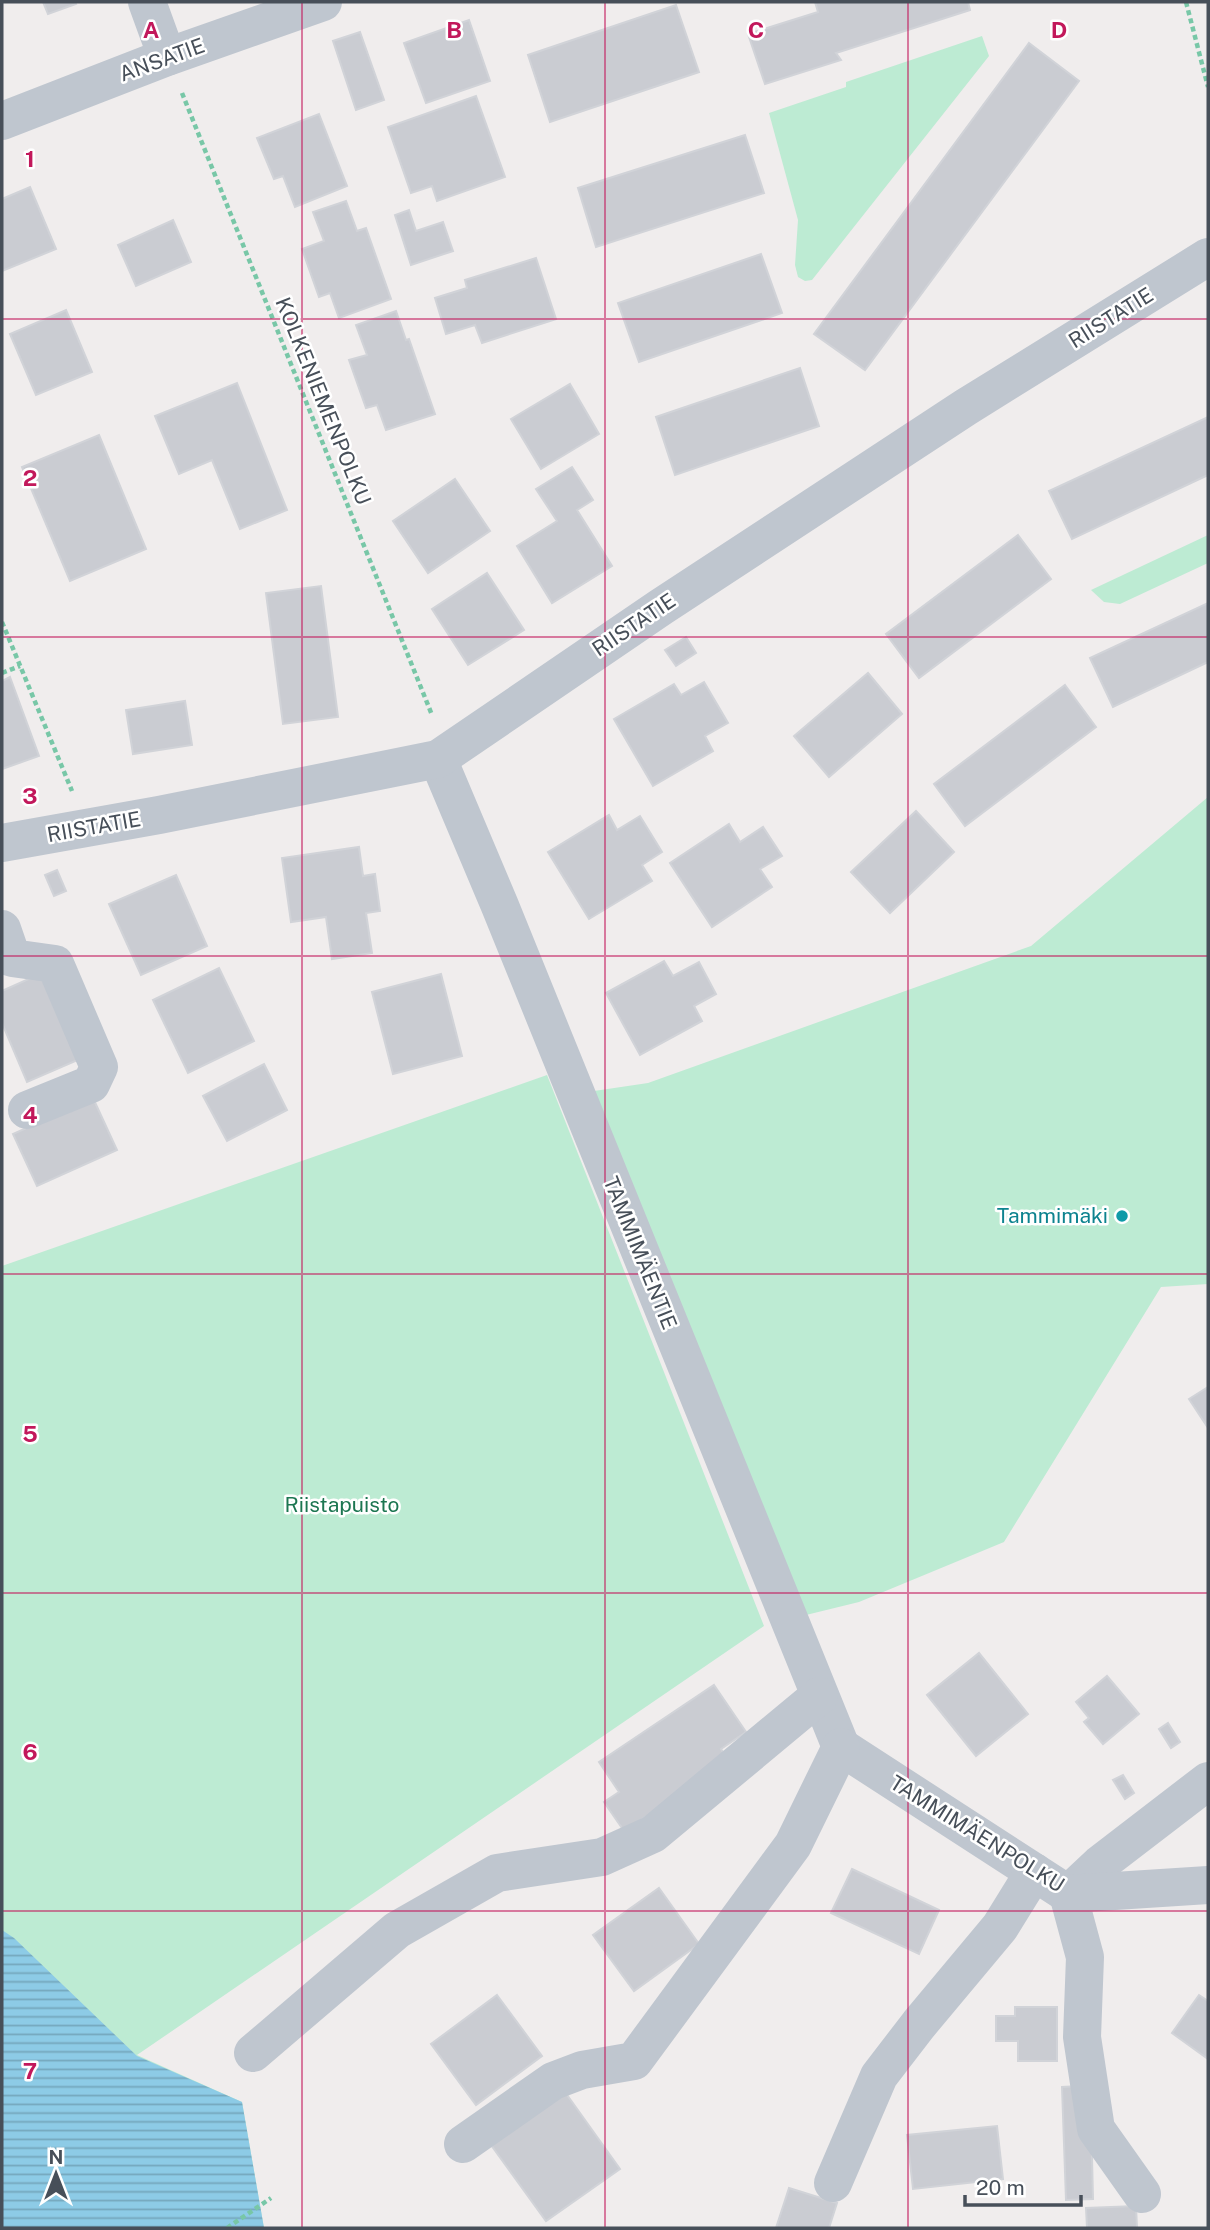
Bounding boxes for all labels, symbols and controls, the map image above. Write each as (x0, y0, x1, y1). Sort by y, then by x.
text: A (143, 16, 160, 43)
text: B (446, 16, 462, 43)
text: C (748, 16, 764, 43)
text: D (1051, 16, 1067, 43)
street label: ANSATIE (116, 33, 208, 86)
text: 1 (25, 145, 35, 172)
street label: RIISTATIE (1064, 282, 1158, 353)
street label: KOLKENIEMENPOLKU (270, 293, 377, 508)
text: 2 (23, 464, 37, 491)
street label: RIISTATIE (587, 588, 680, 661)
text: 3 (22, 782, 38, 809)
street label: RIISTATIE (45, 806, 143, 847)
text: 4 (22, 1101, 38, 1128)
street label: TAMMIMÄENTIE (598, 1173, 683, 1333)
place label: Tammimäki (997, 1203, 1108, 1228)
marker: Tammimäki (1114, 1208, 1130, 1224)
text: 5 (22, 1420, 38, 1447)
park label: Riistapuisto (285, 1492, 399, 1517)
text: 6 (22, 1738, 38, 1765)
street label: TAMMIMÄENPOLKU (885, 1770, 1069, 1897)
text: 7 (23, 2057, 37, 2084)
north arrow (21, 2139, 91, 2209)
text: N (49, 2146, 63, 2168)
scale bar (965, 2164, 1080, 2208)
text: 20 m (976, 2175, 1025, 2200)

